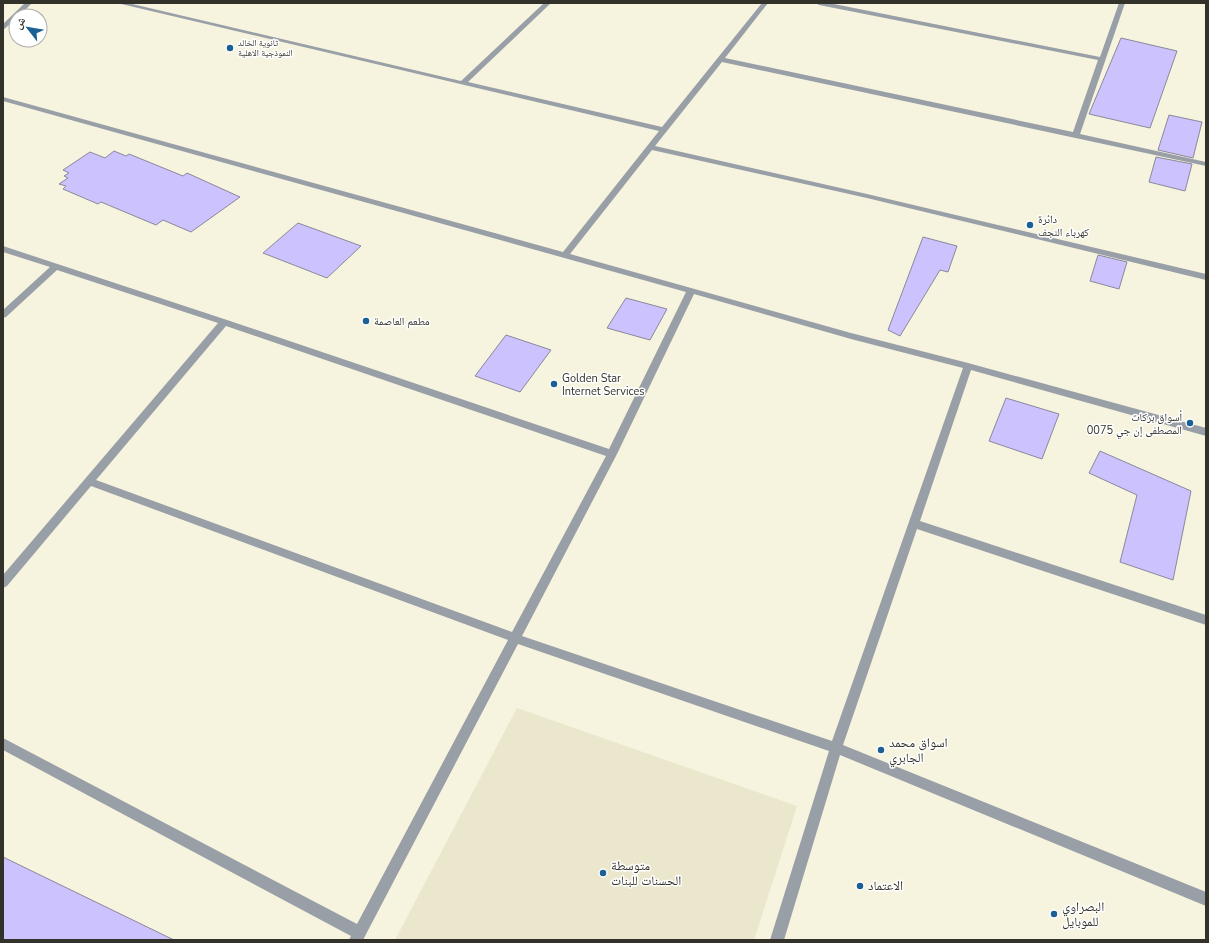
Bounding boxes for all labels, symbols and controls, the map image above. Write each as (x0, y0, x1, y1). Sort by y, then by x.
north arrow (8, 8, 48, 48)
text: ش (10, 14, 29, 32)
place label: ثانوية الخالد النموذجية الاهلية (238, 37, 293, 59)
marker: ثانوية الخالد النموذجية الاهلية (225, 43, 235, 53)
place label: دائرة كهرباء النجف (1038, 212, 1090, 240)
marker: دائرة كهرباء النجف (1025, 220, 1035, 230)
place label: مطعم العاصمة (374, 314, 430, 329)
marker: مطعم العاصمة (361, 316, 371, 326)
place label: Golden Star Internet Services (562, 371, 645, 399)
marker: Golden Star Internet Services (549, 379, 559, 389)
place label: أسواق بركات المصطفی إن جي 0075 (1087, 410, 1182, 438)
marker: أسواق بركات المصطفی إن جي 0075 (1185, 418, 1195, 428)
place label: اسواق محمد الجابري (889, 734, 948, 768)
marker: اسواق محمد الجابري (876, 745, 886, 755)
place label: متوسطة الحسنات للبنات (611, 857, 681, 890)
marker: متوسطة الحسنات للبنات (598, 868, 608, 878)
place label: الاعتماد (868, 877, 903, 895)
marker: الاعتماد (855, 881, 865, 891)
place label: البصراوي للموبايل (1062, 898, 1104, 931)
marker: البصراوي للموبايل (1049, 909, 1059, 919)

